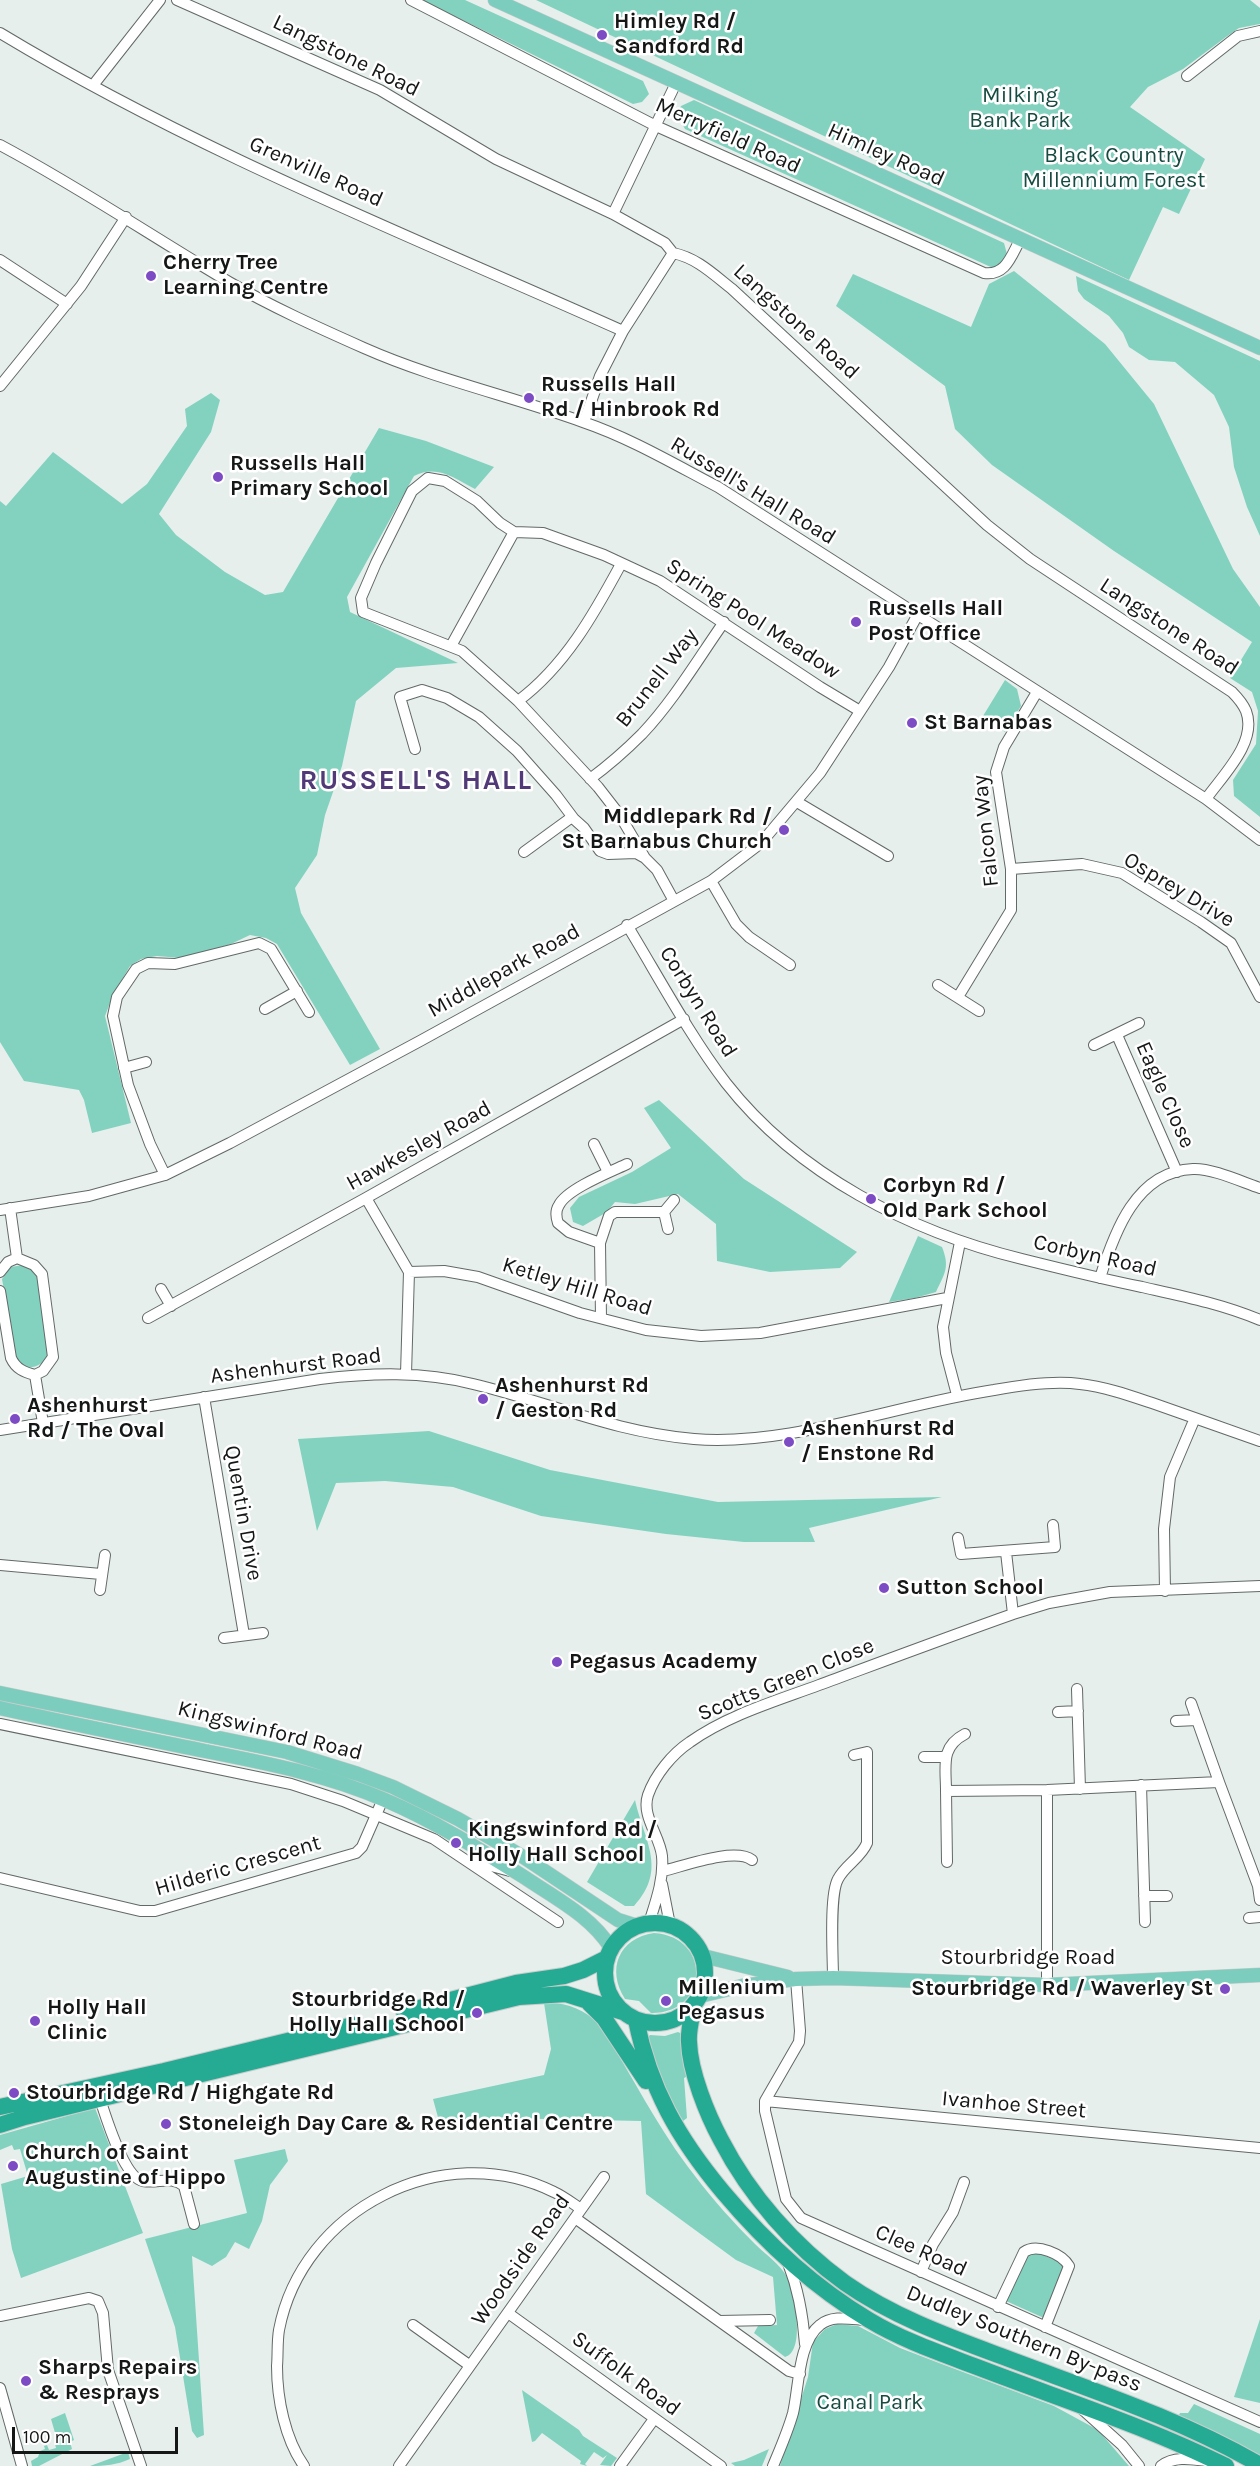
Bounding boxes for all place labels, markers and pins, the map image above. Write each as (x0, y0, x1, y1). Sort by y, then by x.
place label: Himley Rd / Sandford Rd (614, 9, 744, 60)
marker: Himley Rd / Sandford Rd (595, 28, 609, 42)
place label: Cherry Tree Learning Centre (163, 250, 328, 302)
marker: Cherry Tree Learning Centre (144, 269, 158, 283)
place label: Russells Hall Rd / Hinbrook Rd (541, 372, 720, 424)
marker: Russells Hall Rd / Hinbrook Rd (522, 391, 536, 405)
place label: Russells Hall Primary School (230, 451, 389, 502)
marker: Russells Hall Primary School (211, 470, 225, 484)
place label: Russells Hall Post Office (868, 596, 1003, 648)
marker: Russells Hall Post Office (849, 615, 863, 629)
place label: St Barnabas (924, 710, 1053, 736)
marker: St Barnabas (905, 716, 919, 730)
place label: Middlepark Rd / St Barnabus Church (561, 804, 772, 855)
marker: Middlepark Rd / St Barnabus Church (777, 823, 791, 837)
place label: Corbyn Rd / Old Park School (883, 1173, 1048, 1224)
marker: Corbyn Rd / Old Park School (864, 1192, 878, 1206)
place label: Ashenhurst Rd / Geston Rd (495, 1373, 649, 1424)
marker: Ashenhurst Rd / Geston Rd (476, 1392, 490, 1406)
place label: Ashenhurst Rd / The Oval (27, 1393, 165, 1444)
marker: Ashenhurst Rd / The Oval (8, 1412, 22, 1426)
place label: Ashenhurst Rd / Enstone Rd (801, 1416, 955, 1468)
marker: Ashenhurst Rd / Enstone Rd (782, 1435, 796, 1449)
place label: Sutton School (896, 1575, 1044, 1601)
marker: Sutton School (877, 1581, 891, 1595)
place label: Pegasus Academy (569, 1649, 757, 1675)
marker: Pegasus Academy (550, 1655, 564, 1669)
place label: Kingswinford Rd / Holly Hall School (468, 1817, 657, 1868)
marker: Kingswinford Rd / Holly Hall School (449, 1836, 463, 1850)
place label: Millenium Pegasus (678, 1975, 785, 2026)
place label: Stourbridge Rd / Waverley St (911, 1976, 1213, 2002)
marker: Stourbridge Rd / Waverley St (1218, 1982, 1232, 1996)
place label: Stourbridge Rd / Holly Hall School (289, 1987, 465, 2038)
marker: Millenium Pegasus (659, 1994, 673, 2008)
place label: Holly Hall Clinic (47, 1995, 147, 2047)
marker: Stourbridge Rd / Holly Hall School (470, 2006, 484, 2020)
marker: Holly Hall Clinic (28, 2014, 42, 2028)
place label: Stourbridge Rd / Highgate Rd (26, 2080, 334, 2106)
marker: Stourbridge Rd / Highgate Rd (7, 2086, 21, 2100)
place label: Stoneleigh Day Care & Residential Centre (178, 2111, 613, 2137)
marker: Stoneleigh Day Care & Residential Centre (159, 2117, 173, 2131)
place label: Church of Saint Augustine of Hippo (25, 2140, 226, 2192)
marker: Church of Saint Augustine of Hippo (6, 2159, 20, 2173)
place label: Sharps Repairs & Resprays (38, 2355, 197, 2406)
marker: Sharps Repairs & Resprays (19, 2374, 33, 2388)

